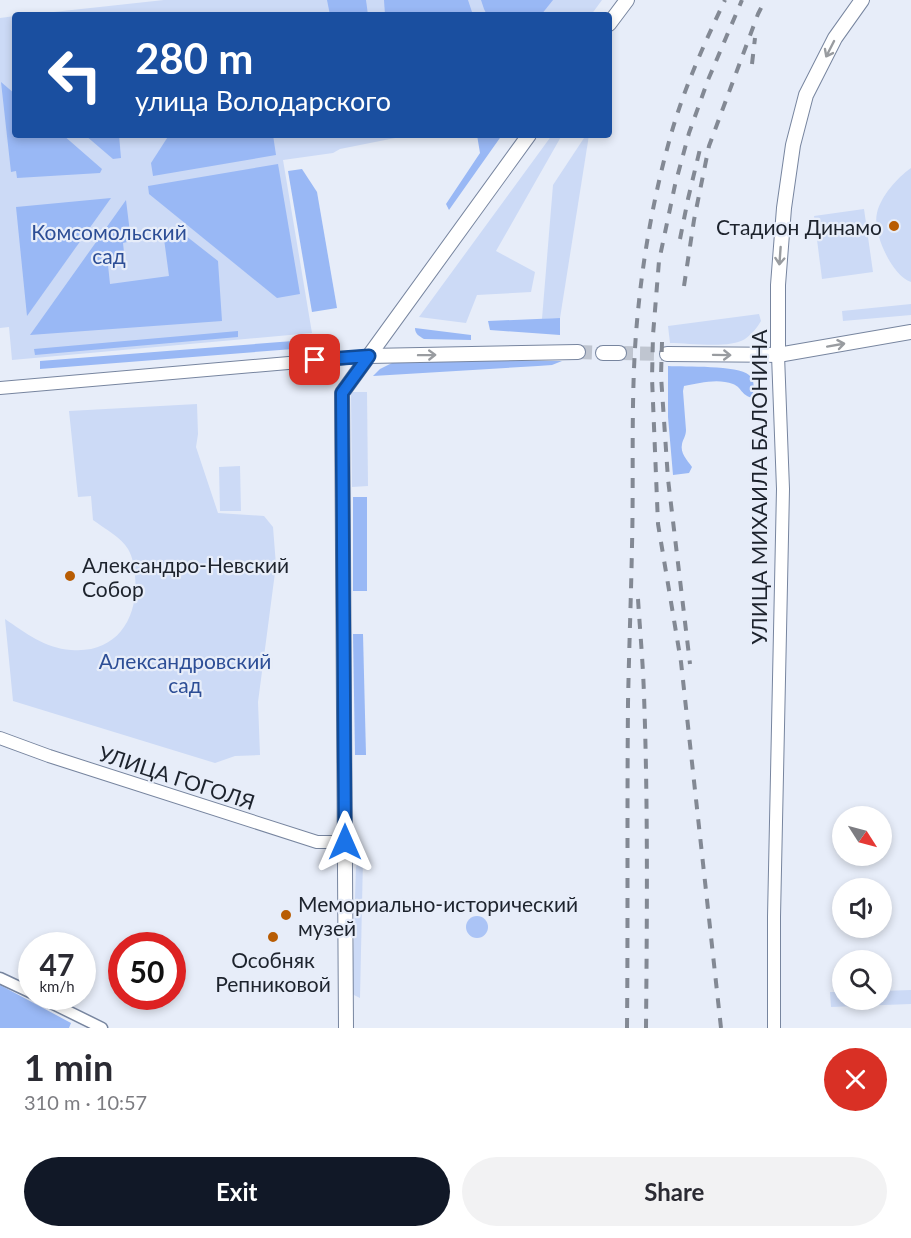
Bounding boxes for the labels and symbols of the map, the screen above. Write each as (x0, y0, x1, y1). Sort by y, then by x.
one-way arrow (823, 39, 835, 57)
place label: Стадион Динамо (716, 214, 882, 239)
park label: Комсомольский сад (31, 219, 187, 268)
marker: Стадион Динамо (887, 219, 901, 233)
one-way arrow (775, 246, 786, 266)
street label: УЛИЦА МИХАИЛА БАЛОНИНА (746, 329, 771, 644)
pin (289, 334, 340, 385)
one-way arrow (826, 339, 845, 350)
one-way arrow (417, 349, 437, 361)
one-way arrow (712, 349, 732, 360)
place label: Александро-Невский Собор (82, 552, 289, 601)
marker: Александро-Невский Собор (63, 569, 77, 583)
park label: Александровский сад (99, 648, 271, 697)
street label: УЛИЦА ГОГОЛЯ (96, 740, 258, 814)
north arrow (832, 806, 892, 866)
position arrow (313, 810, 377, 874)
place label: Мемориально-исторический музей (298, 891, 578, 940)
marker: Мемориально-исторический музей (279, 908, 293, 922)
marker: Особняк Репниковой (266, 930, 280, 944)
speed limit sign: 50 (108, 932, 186, 1010)
place label: Особняк Репниковой (215, 947, 331, 996)

